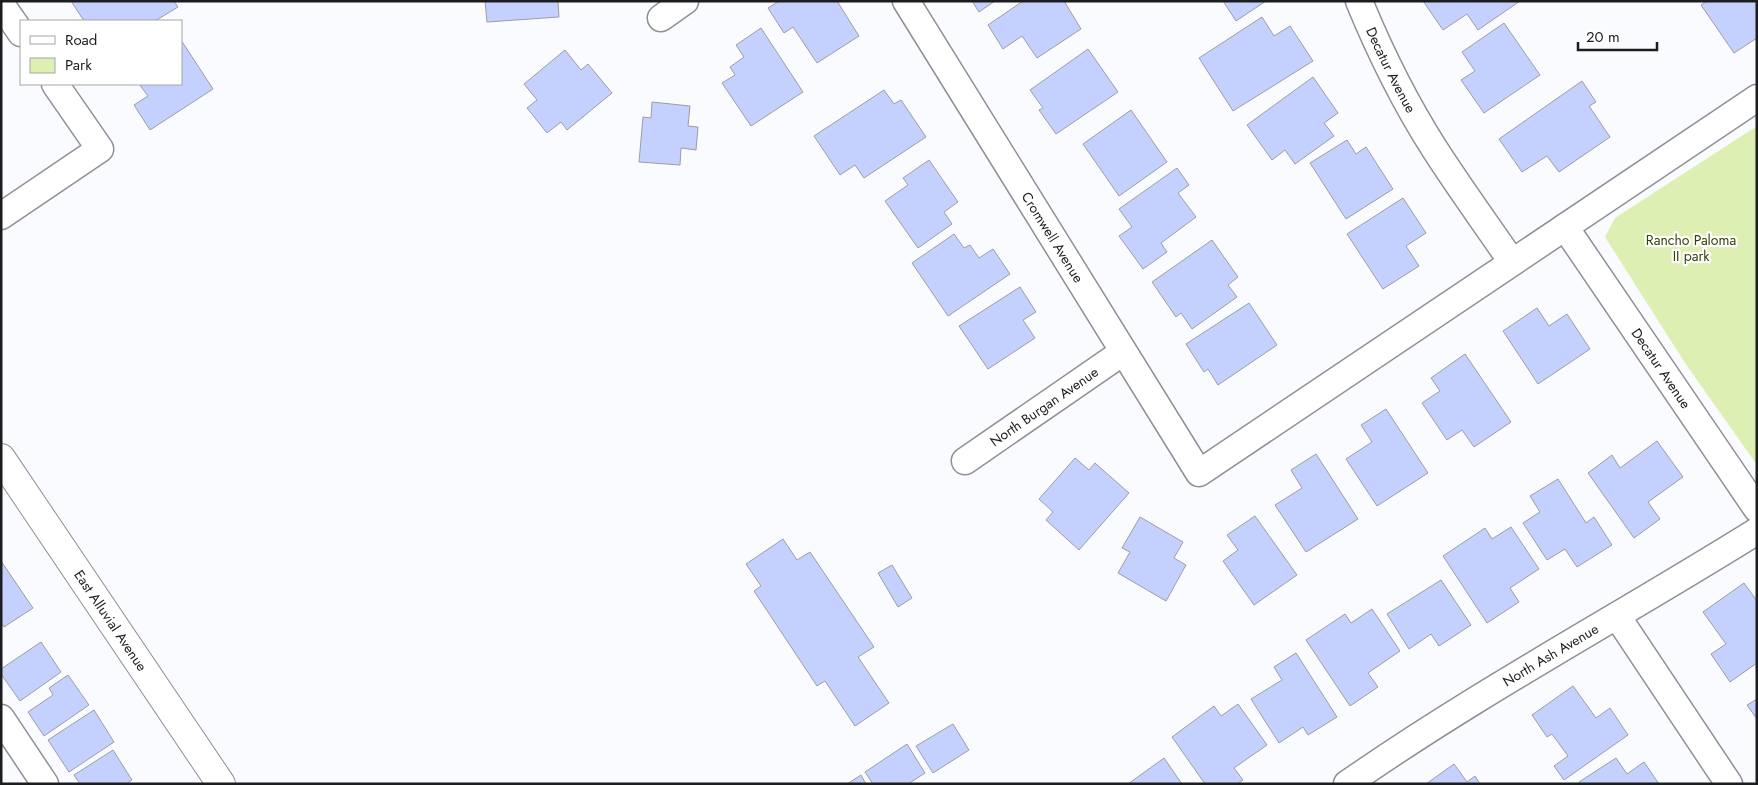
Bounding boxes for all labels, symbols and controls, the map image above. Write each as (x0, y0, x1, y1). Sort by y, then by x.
legend (20, 20, 182, 85)
scale bar (1578, 20, 1657, 52)
street label: Decatur Avenue (1361, 24, 1421, 116)
text: 20 m (1586, 26, 1620, 48)
text: Road (65, 29, 97, 51)
text: Park (65, 54, 92, 76)
street label: Cromwell Avenue (1017, 188, 1088, 286)
park label: Rancho Paloma II park (1646, 230, 1736, 266)
street label: Decatur Avenue (1627, 324, 1696, 413)
street label: North Burgan Avenue (986, 362, 1102, 451)
street label: East Alluvial Avenue (69, 566, 152, 675)
street label: North Ash Avenue (1499, 619, 1602, 691)

